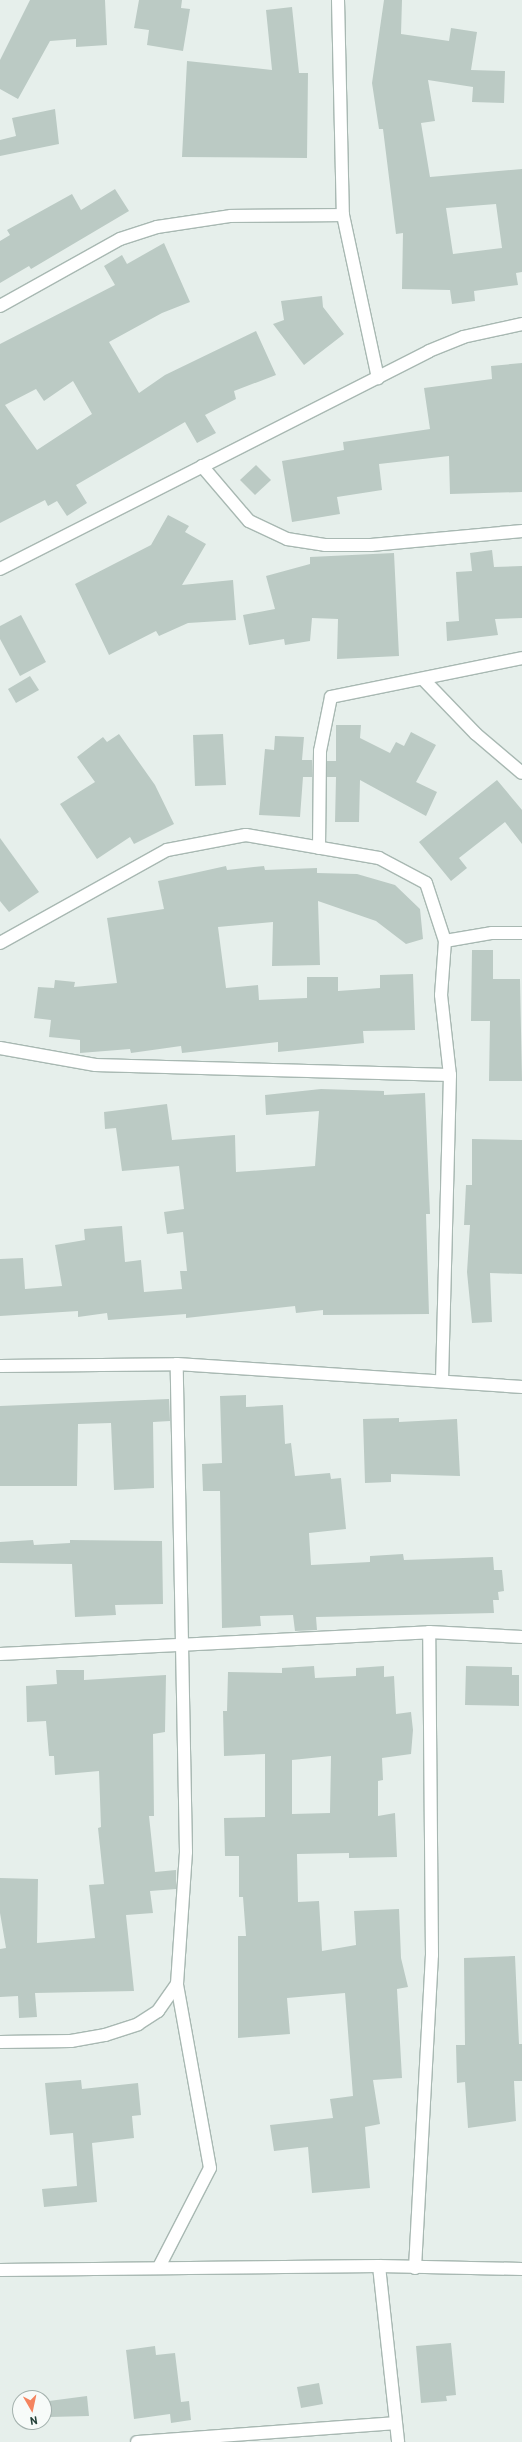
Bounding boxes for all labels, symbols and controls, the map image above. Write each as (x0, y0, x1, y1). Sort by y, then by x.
north arrow (12, 2390, 52, 2430)
text: N (29, 2414, 38, 2428)

